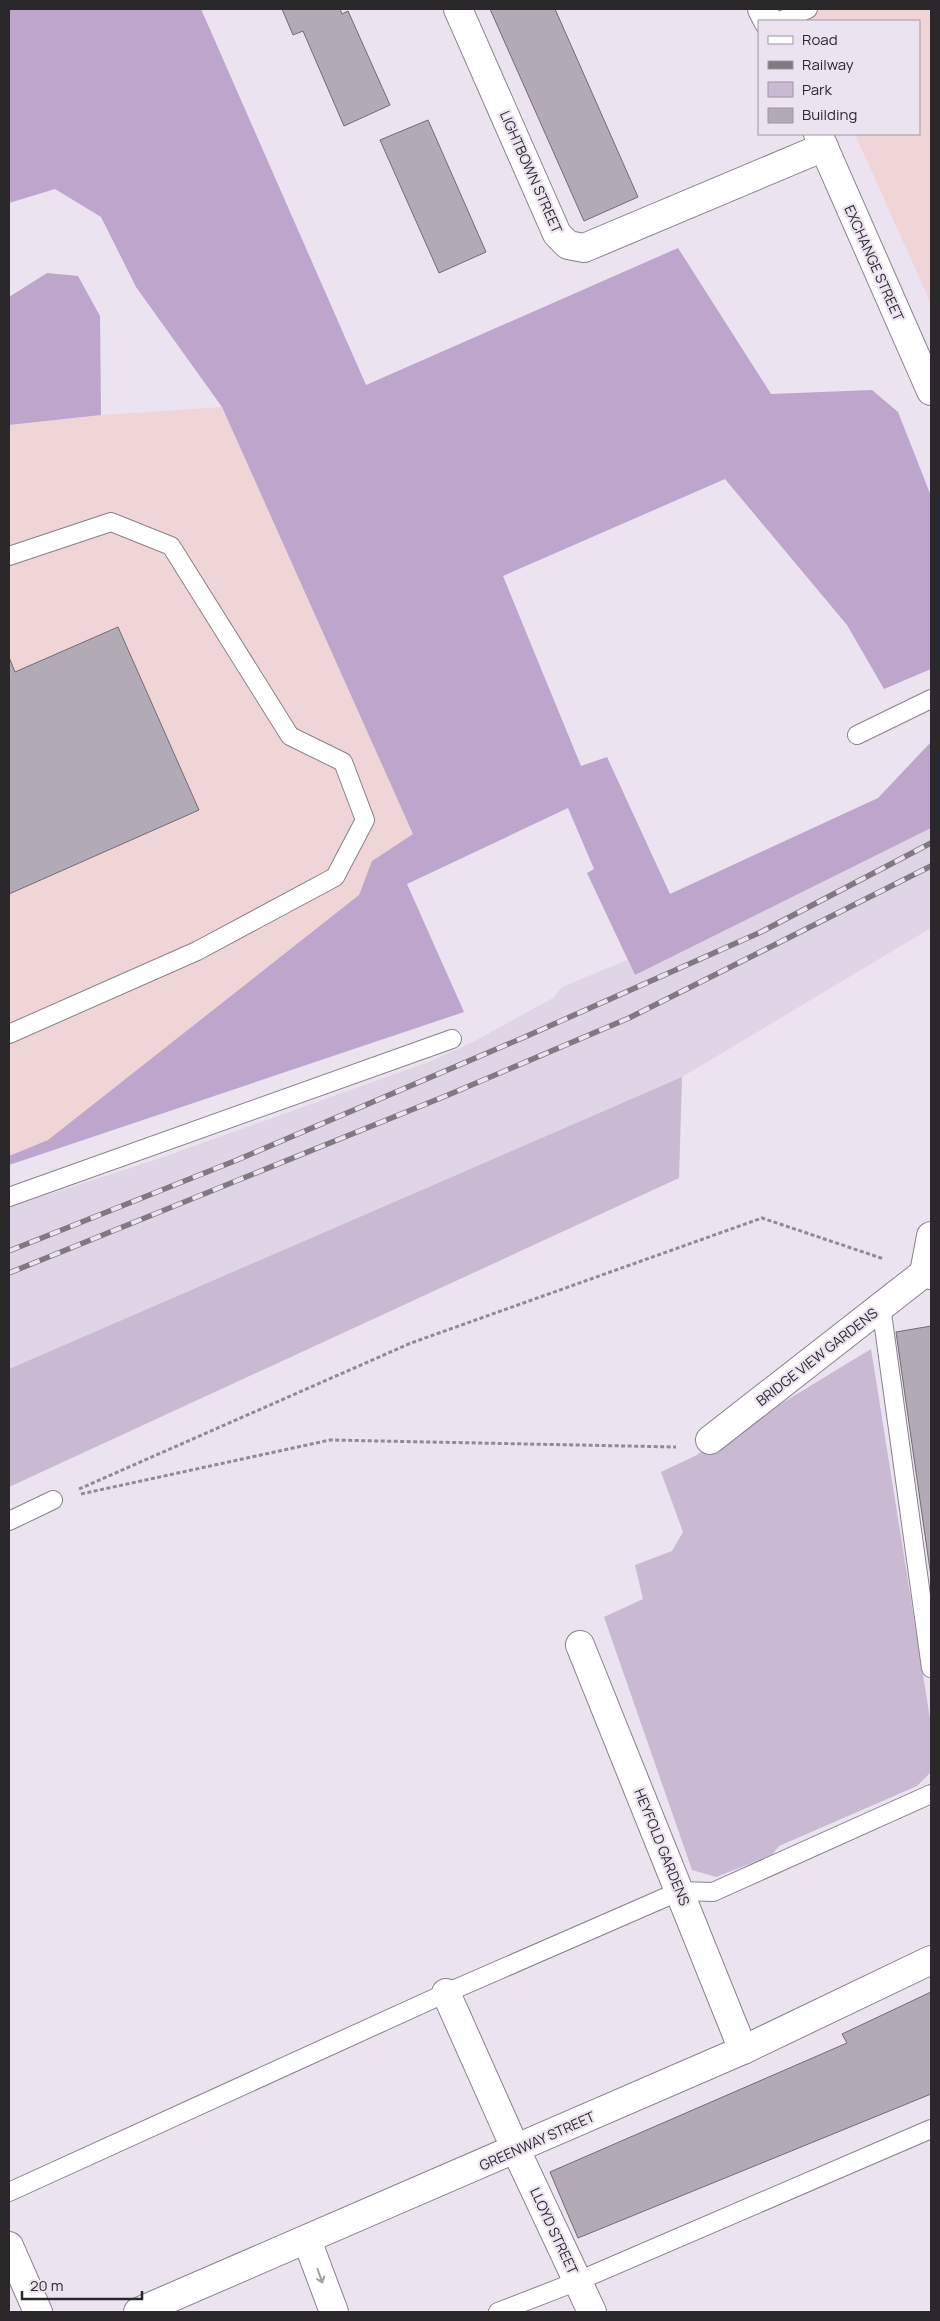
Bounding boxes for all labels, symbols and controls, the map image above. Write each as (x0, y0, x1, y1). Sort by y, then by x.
legend (758, 20, 920, 135)
text: Road (802, 29, 838, 50)
text: Railway (802, 54, 854, 75)
text: Park (802, 79, 832, 100)
text: Building (802, 104, 857, 125)
street label: LIGHTBOWN STREET (496, 108, 567, 237)
street label: EXCHANGE STREET (840, 202, 909, 324)
street label: BRIDGE VIEW GARDENS (752, 1303, 882, 1410)
street label: HEYFOLD GARDENS (630, 1785, 695, 1909)
street label: GREENWAY STREET (476, 2106, 598, 2175)
street label: LLOYD STREET (526, 2184, 583, 2278)
scale bar (22, 2268, 142, 2300)
one-way arrow (316, 2268, 325, 2283)
text: 20 m (30, 2275, 63, 2296)

